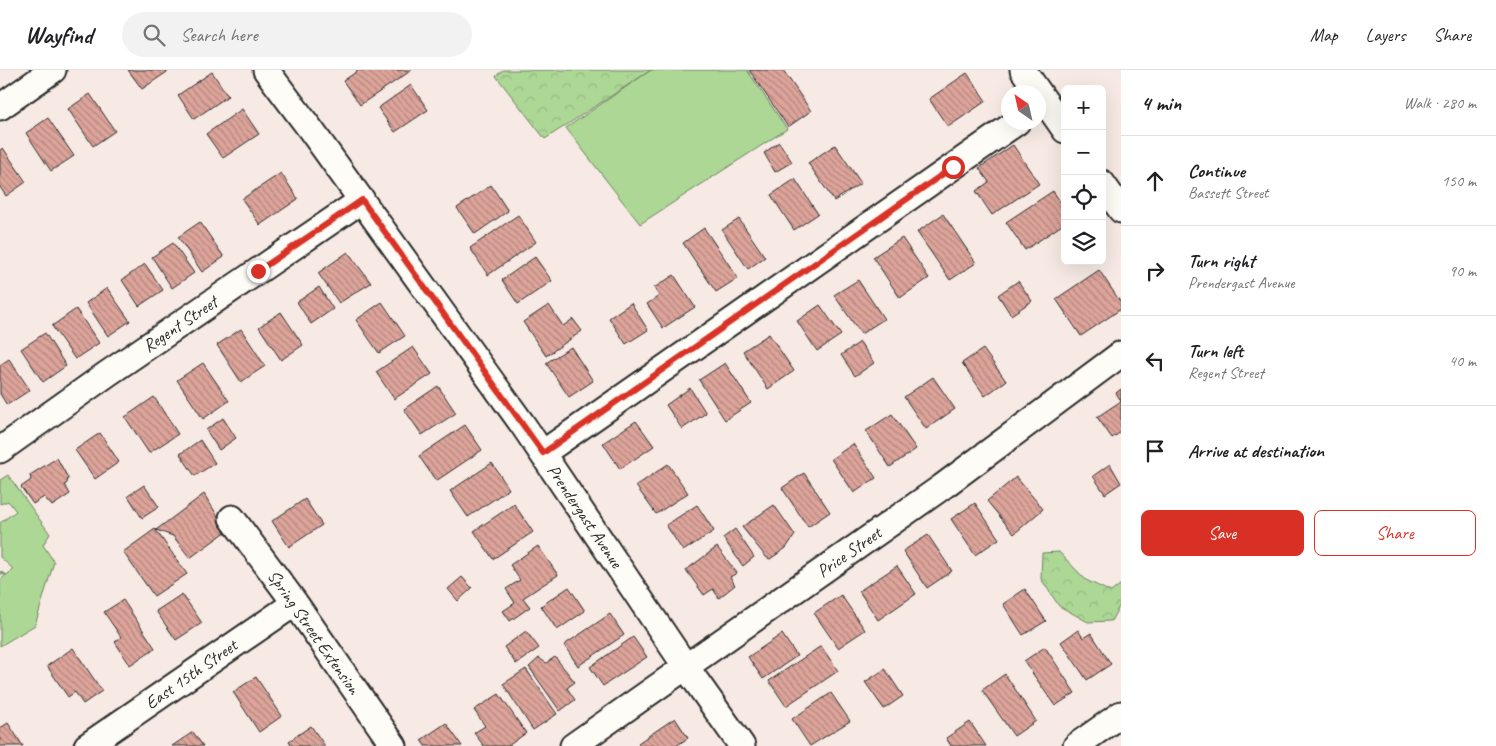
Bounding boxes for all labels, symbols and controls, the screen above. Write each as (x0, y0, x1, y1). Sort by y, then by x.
search box (122, 12, 472, 57)
text: Wayfind (25, 20, 92, 50)
icon: search (140, 21, 168, 49)
text: Search here (180, 23, 258, 47)
text: Map (1310, 24, 1338, 46)
text: Layers (1366, 24, 1405, 46)
text: Share (1433, 24, 1471, 46)
north arrow (1001, 85, 1046, 130)
map controls (1061, 85, 1106, 265)
button: + (1061, 85, 1106, 130)
text: 4 min (1141, 90, 1181, 116)
text: Walk · 280 m (1404, 93, 1476, 113)
button: − (1061, 130, 1106, 175)
route start (942, 156, 965, 179)
text: Continue (1188, 159, 1245, 183)
icon: ahead (1141, 167, 1169, 195)
text: 150 m (1442, 171, 1476, 191)
button: locate (1061, 175, 1106, 220)
text: Bassett Street (1188, 183, 1268, 203)
button: layers (1061, 220, 1106, 265)
text: Turn right (1188, 249, 1255, 273)
icon: right (1141, 257, 1169, 285)
route end (247, 260, 270, 283)
text: 90 m (1449, 261, 1476, 281)
text: Prendergast Avenue (1188, 273, 1295, 293)
street label: Regent Street (139, 289, 224, 357)
text: Turn left (1188, 339, 1243, 363)
icon: left (1141, 347, 1169, 375)
text: 40 m (1449, 351, 1476, 371)
text: Regent Street (1188, 363, 1264, 383)
icon: arrive (1141, 437, 1169, 465)
text: Arrive at destination (1188, 439, 1324, 463)
street label: Prendergast Avenue (542, 460, 628, 573)
button: Save (1141, 510, 1304, 556)
button: Share (1314, 510, 1476, 556)
street label: Price Street (813, 521, 887, 582)
street label: Spring Street Extension (263, 565, 366, 699)
street label: East 15th Street (141, 633, 243, 714)

